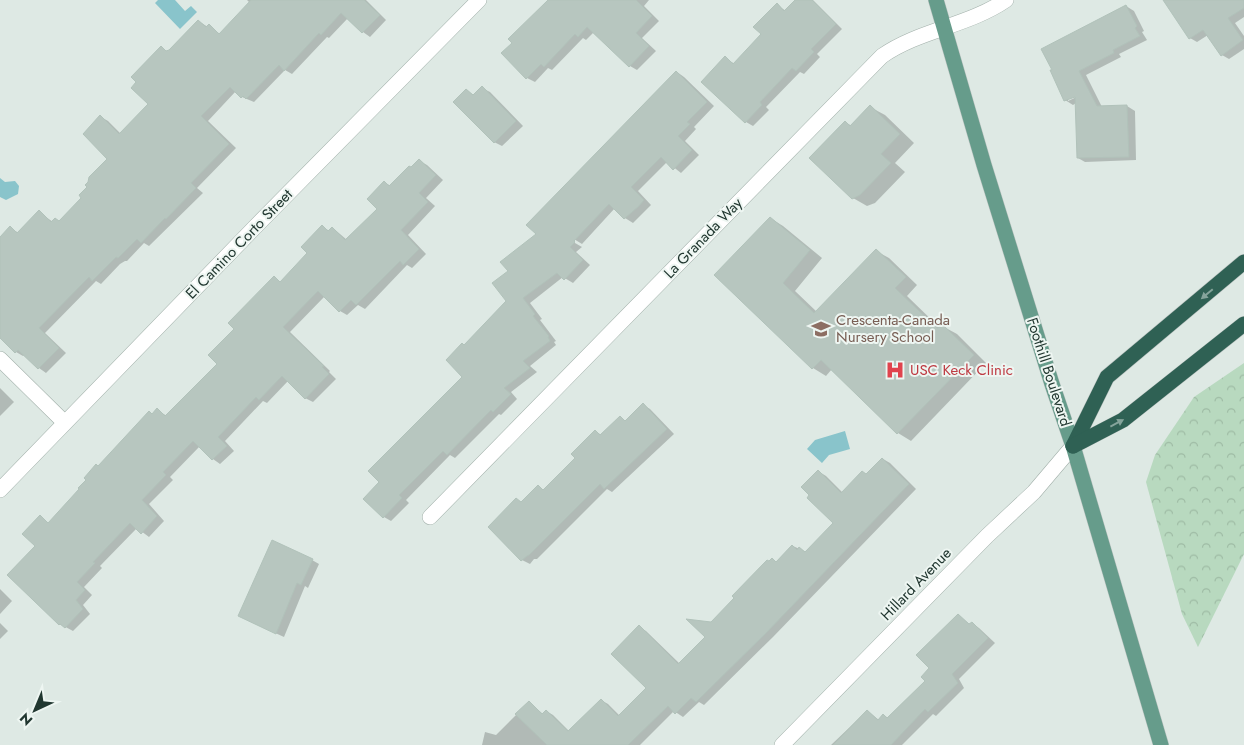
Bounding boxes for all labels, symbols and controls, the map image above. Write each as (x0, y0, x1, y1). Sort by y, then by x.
street label: El Camino Corto Street (181, 184, 298, 304)
street label: La Granada Way (659, 192, 748, 283)
one-way arrow (1201, 288, 1213, 299)
place label: Crescenta-Canada Nursery School (836, 309, 950, 348)
street label: Foothill Boulevard (1021, 315, 1077, 429)
school or university icon: Crescenta-Canada Nursery School (810, 318, 832, 340)
hospital icon: USC Keck Clinic (884, 359, 906, 381)
place label: USC Keck Clinic (910, 359, 1013, 381)
one-way arrow (1109, 419, 1124, 427)
street label: Hillard Avenue (876, 542, 957, 625)
north arrow (10, 685, 60, 735)
text: N (15, 708, 37, 730)

